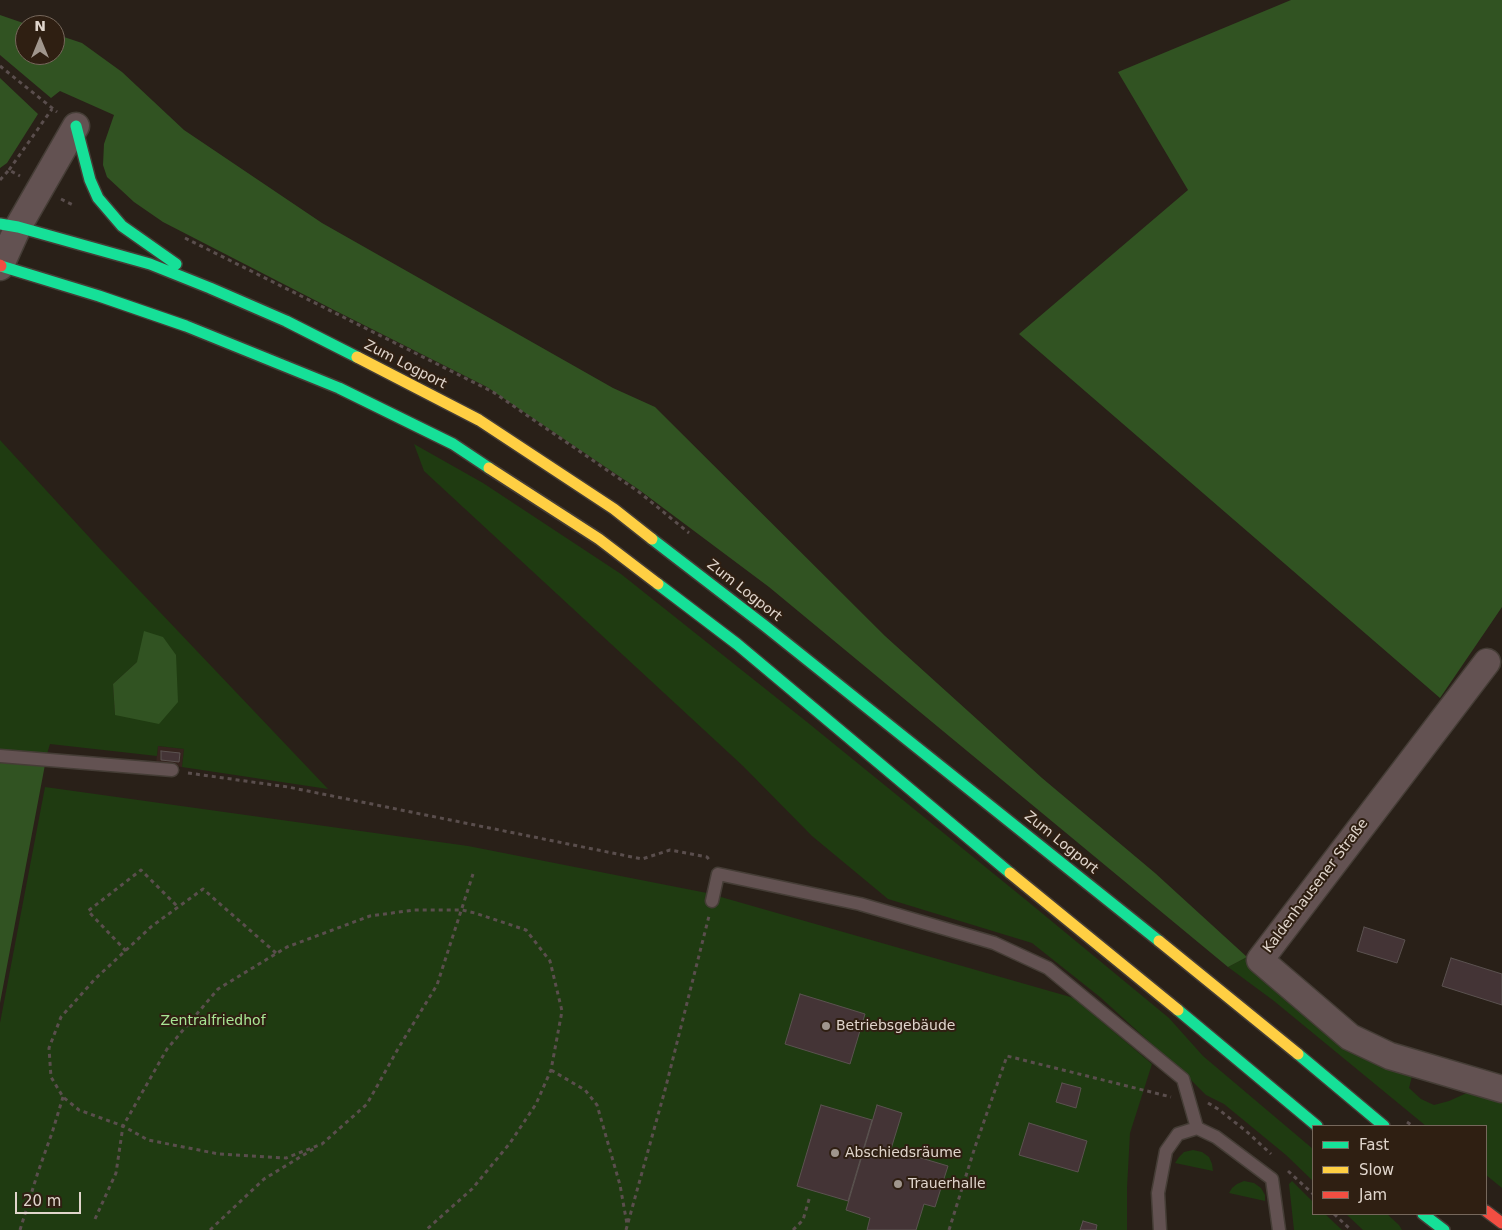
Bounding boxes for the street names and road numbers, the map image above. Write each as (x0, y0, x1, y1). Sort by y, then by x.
street label: Zum Logport (361, 337, 449, 393)
street label: Zum Logport (703, 557, 785, 625)
street label: Zum Logport (1021, 808, 1101, 878)
street label: Kaldenhausener Straße (1260, 816, 1372, 956)

